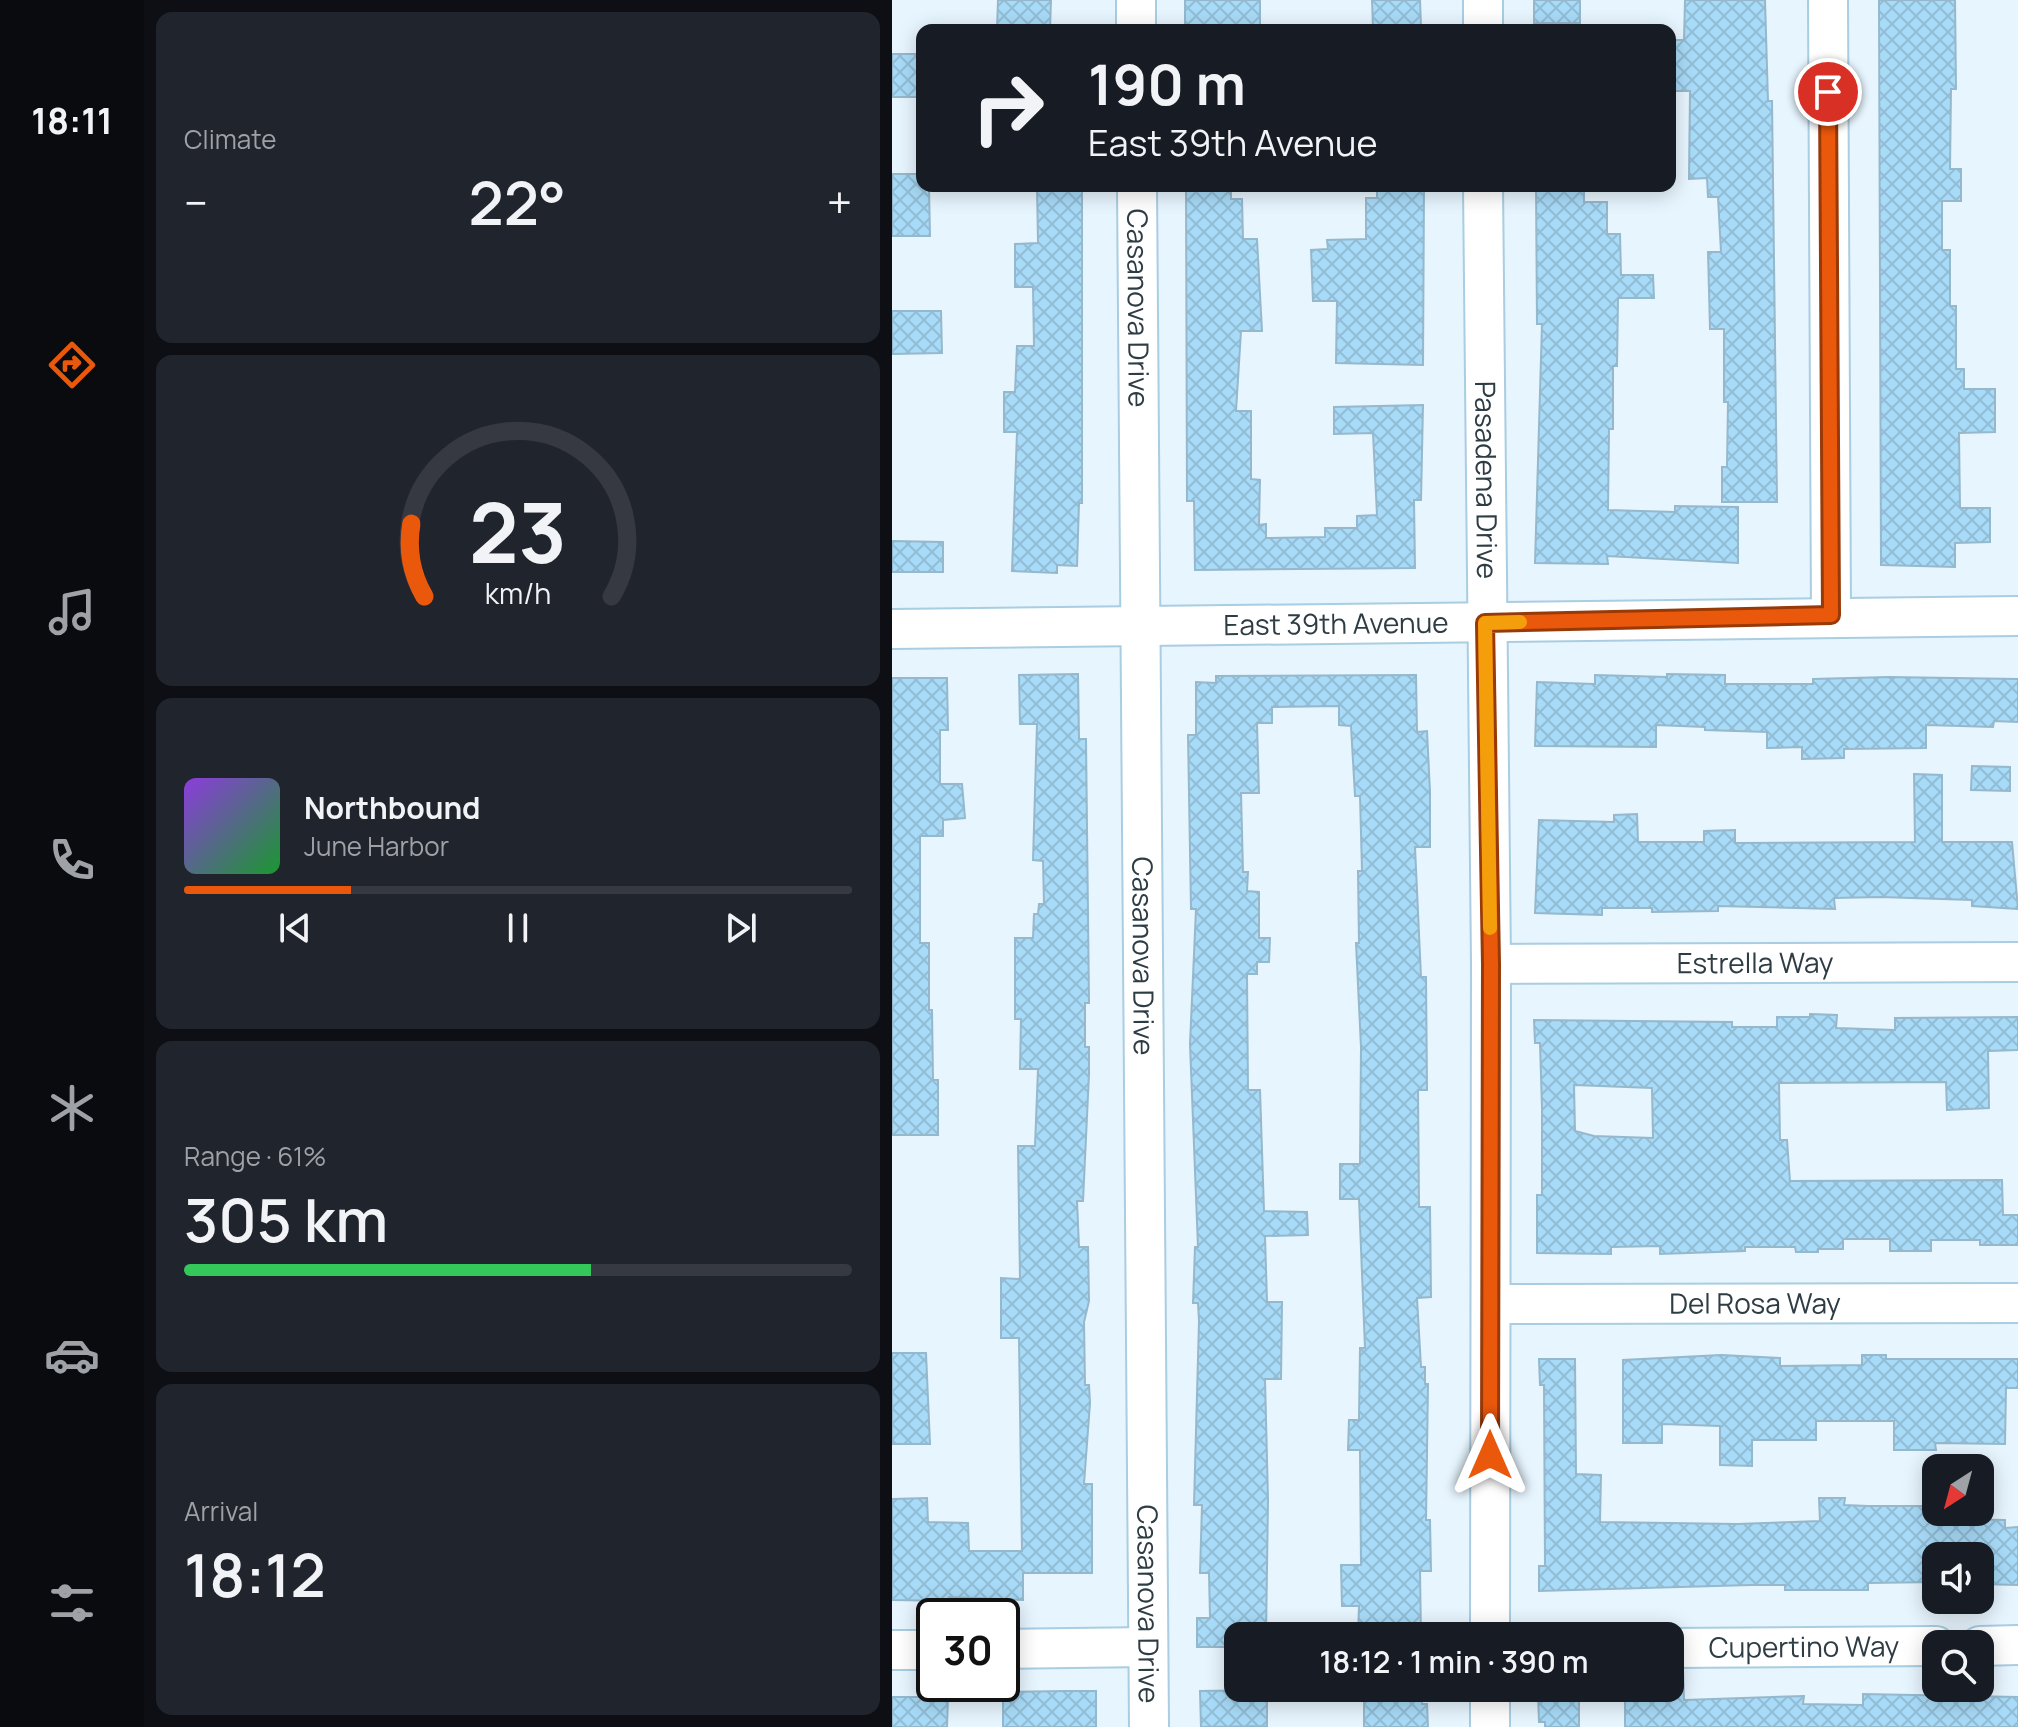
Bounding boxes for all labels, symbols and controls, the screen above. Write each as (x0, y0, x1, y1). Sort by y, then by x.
text: 190 m (1088, 45, 1246, 122)
icon: right (956, 56, 1060, 160)
pin (1794, 58, 1862, 126)
icon: arrive (1806, 70, 1850, 114)
text: 18:11 (31, 96, 113, 145)
text: East 39th Avenue (1088, 118, 1378, 167)
text: Climate (184, 121, 276, 157)
text: 22° (468, 161, 566, 243)
text: − (184, 172, 208, 232)
text: + (827, 172, 852, 232)
street label: Casanova Drive (1119, 209, 1159, 407)
icon: directions (44, 337, 100, 393)
street label: Pasadena Drive (1467, 381, 1507, 579)
text: 23 (469, 473, 567, 587)
text: km/h (485, 574, 551, 613)
icon: music (44, 584, 100, 640)
street label: East 39th Avenue (1223, 603, 1449, 643)
text: Northbound (304, 787, 481, 828)
text: June Harbor (304, 828, 449, 864)
icon: phone (44, 832, 100, 888)
street label: Casanova Drive (1124, 857, 1164, 1055)
icon: previous (273, 906, 317, 950)
icon: pause (496, 906, 540, 950)
icon: next (719, 906, 763, 950)
street label: Estrella Way (1677, 943, 1834, 981)
icon: climate (44, 1080, 100, 1136)
text: Range · 61% (184, 1138, 326, 1174)
text: 305 km (184, 1178, 388, 1260)
street label: Del Rosa Way (1669, 1283, 1841, 1322)
icon: car (44, 1327, 100, 1383)
position arrow (1448, 1413, 1532, 1497)
north arrow (1922, 1454, 1994, 1526)
map controls (1922, 1454, 1994, 1702)
text: Arrival (184, 1493, 258, 1529)
street label: Casanova Drive (1129, 1505, 1169, 1703)
text: 18:12 (184, 1533, 326, 1615)
button: sound (1922, 1542, 1994, 1614)
icon: filters (44, 1575, 100, 1631)
speed limit sign: 30 (916, 1598, 1020, 1702)
street label: Cupertino Way (1709, 1626, 1900, 1666)
button: search (1922, 1630, 1994, 1702)
text: 18:12 · 1 min · 390 m (1319, 1641, 1589, 1682)

